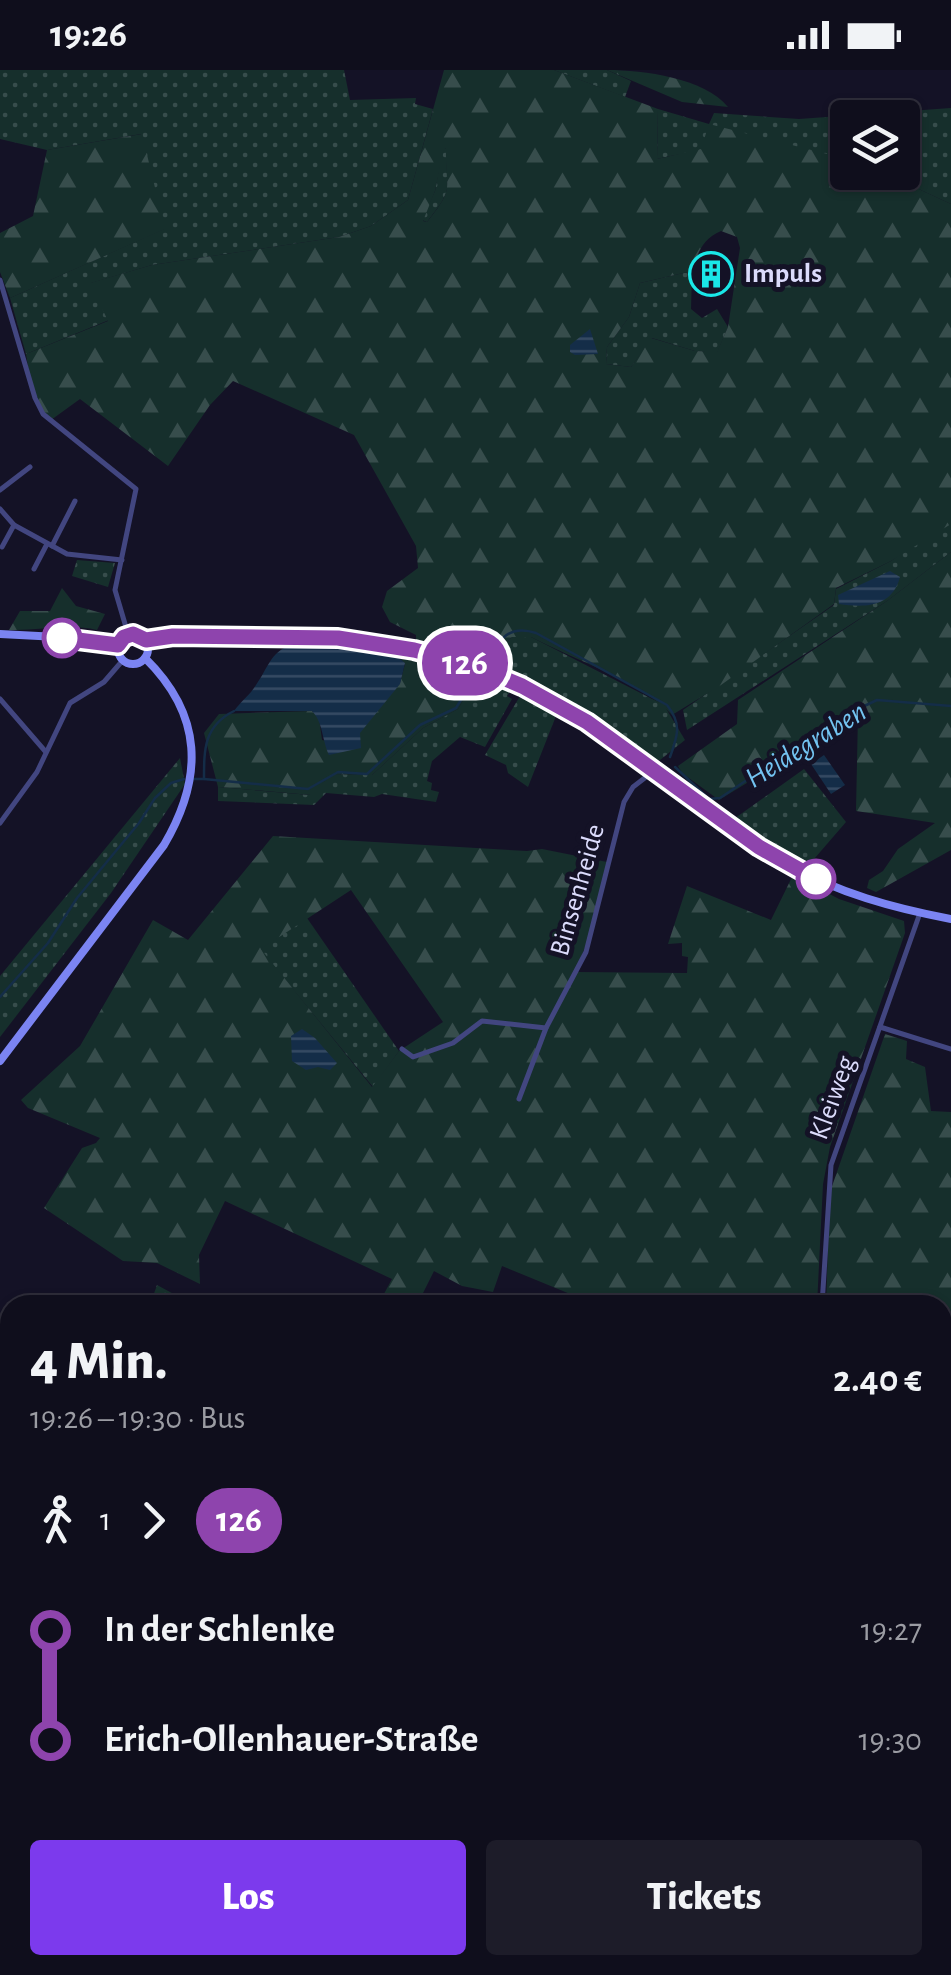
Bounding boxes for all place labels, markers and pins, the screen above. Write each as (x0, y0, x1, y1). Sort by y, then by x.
building icon: Impuls (688, 251, 734, 297)
place label: Impuls (744, 260, 822, 288)
unlabelled marker (43, 619, 81, 657)
unlabelled marker (797, 860, 835, 898)

